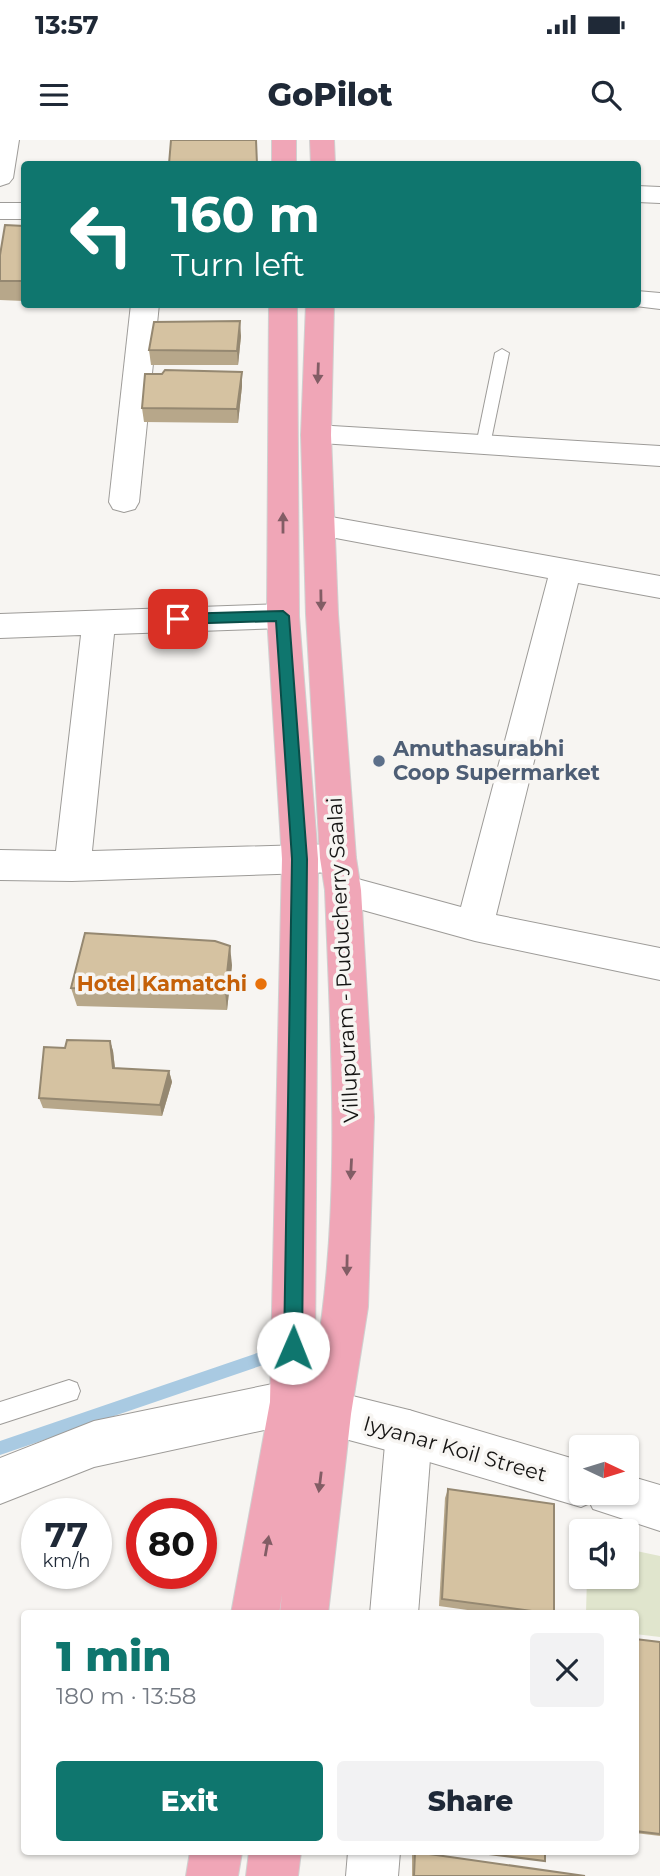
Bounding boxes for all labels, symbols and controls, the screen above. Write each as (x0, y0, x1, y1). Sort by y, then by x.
text: 13:57 (35, 9, 99, 41)
text: GoPilot (267, 75, 393, 114)
icon: menu (35, 76, 73, 114)
icon: search (587, 76, 625, 114)
text: 160 m (171, 185, 320, 244)
icon: left (56, 189, 147, 280)
text: Turn left (171, 245, 305, 284)
one-way arrow (312, 362, 324, 384)
one-way arrow (277, 512, 289, 534)
pin (148, 589, 208, 649)
one-way arrow (316, 589, 327, 611)
icon: arrive (159, 600, 197, 638)
place label: Amuthasurabhi Coop Supermarket (392, 736, 600, 785)
marker: Amuthasurabhi Coop Supermarket (371, 753, 387, 769)
street label: Villupuram - Puducherry Saalai (321, 797, 364, 1123)
place label: Hotel Kamatchi (77, 971, 247, 996)
marker: Hotel Kamatchi (253, 976, 269, 992)
one-way arrow (345, 1159, 356, 1181)
one-way arrow (341, 1254, 353, 1276)
position arrow (256, 1311, 330, 1385)
street label: Iyyanar Koil Street (361, 1410, 550, 1487)
north arrow (569, 1435, 639, 1505)
map controls (569, 1435, 639, 1589)
one-way arrow (315, 1471, 326, 1493)
speed limit sign: 80 (126, 1498, 217, 1589)
text: 77 (45, 1513, 88, 1556)
button: sound (569, 1519, 639, 1589)
one-way arrow (261, 1535, 272, 1557)
text: km/h (42, 1550, 91, 1572)
text: 1 min (56, 1630, 172, 1682)
button: close (530, 1633, 604, 1707)
text: 180 m · 13:58 (56, 1682, 196, 1710)
button: Exit (56, 1761, 323, 1841)
button: Share (337, 1761, 604, 1841)

